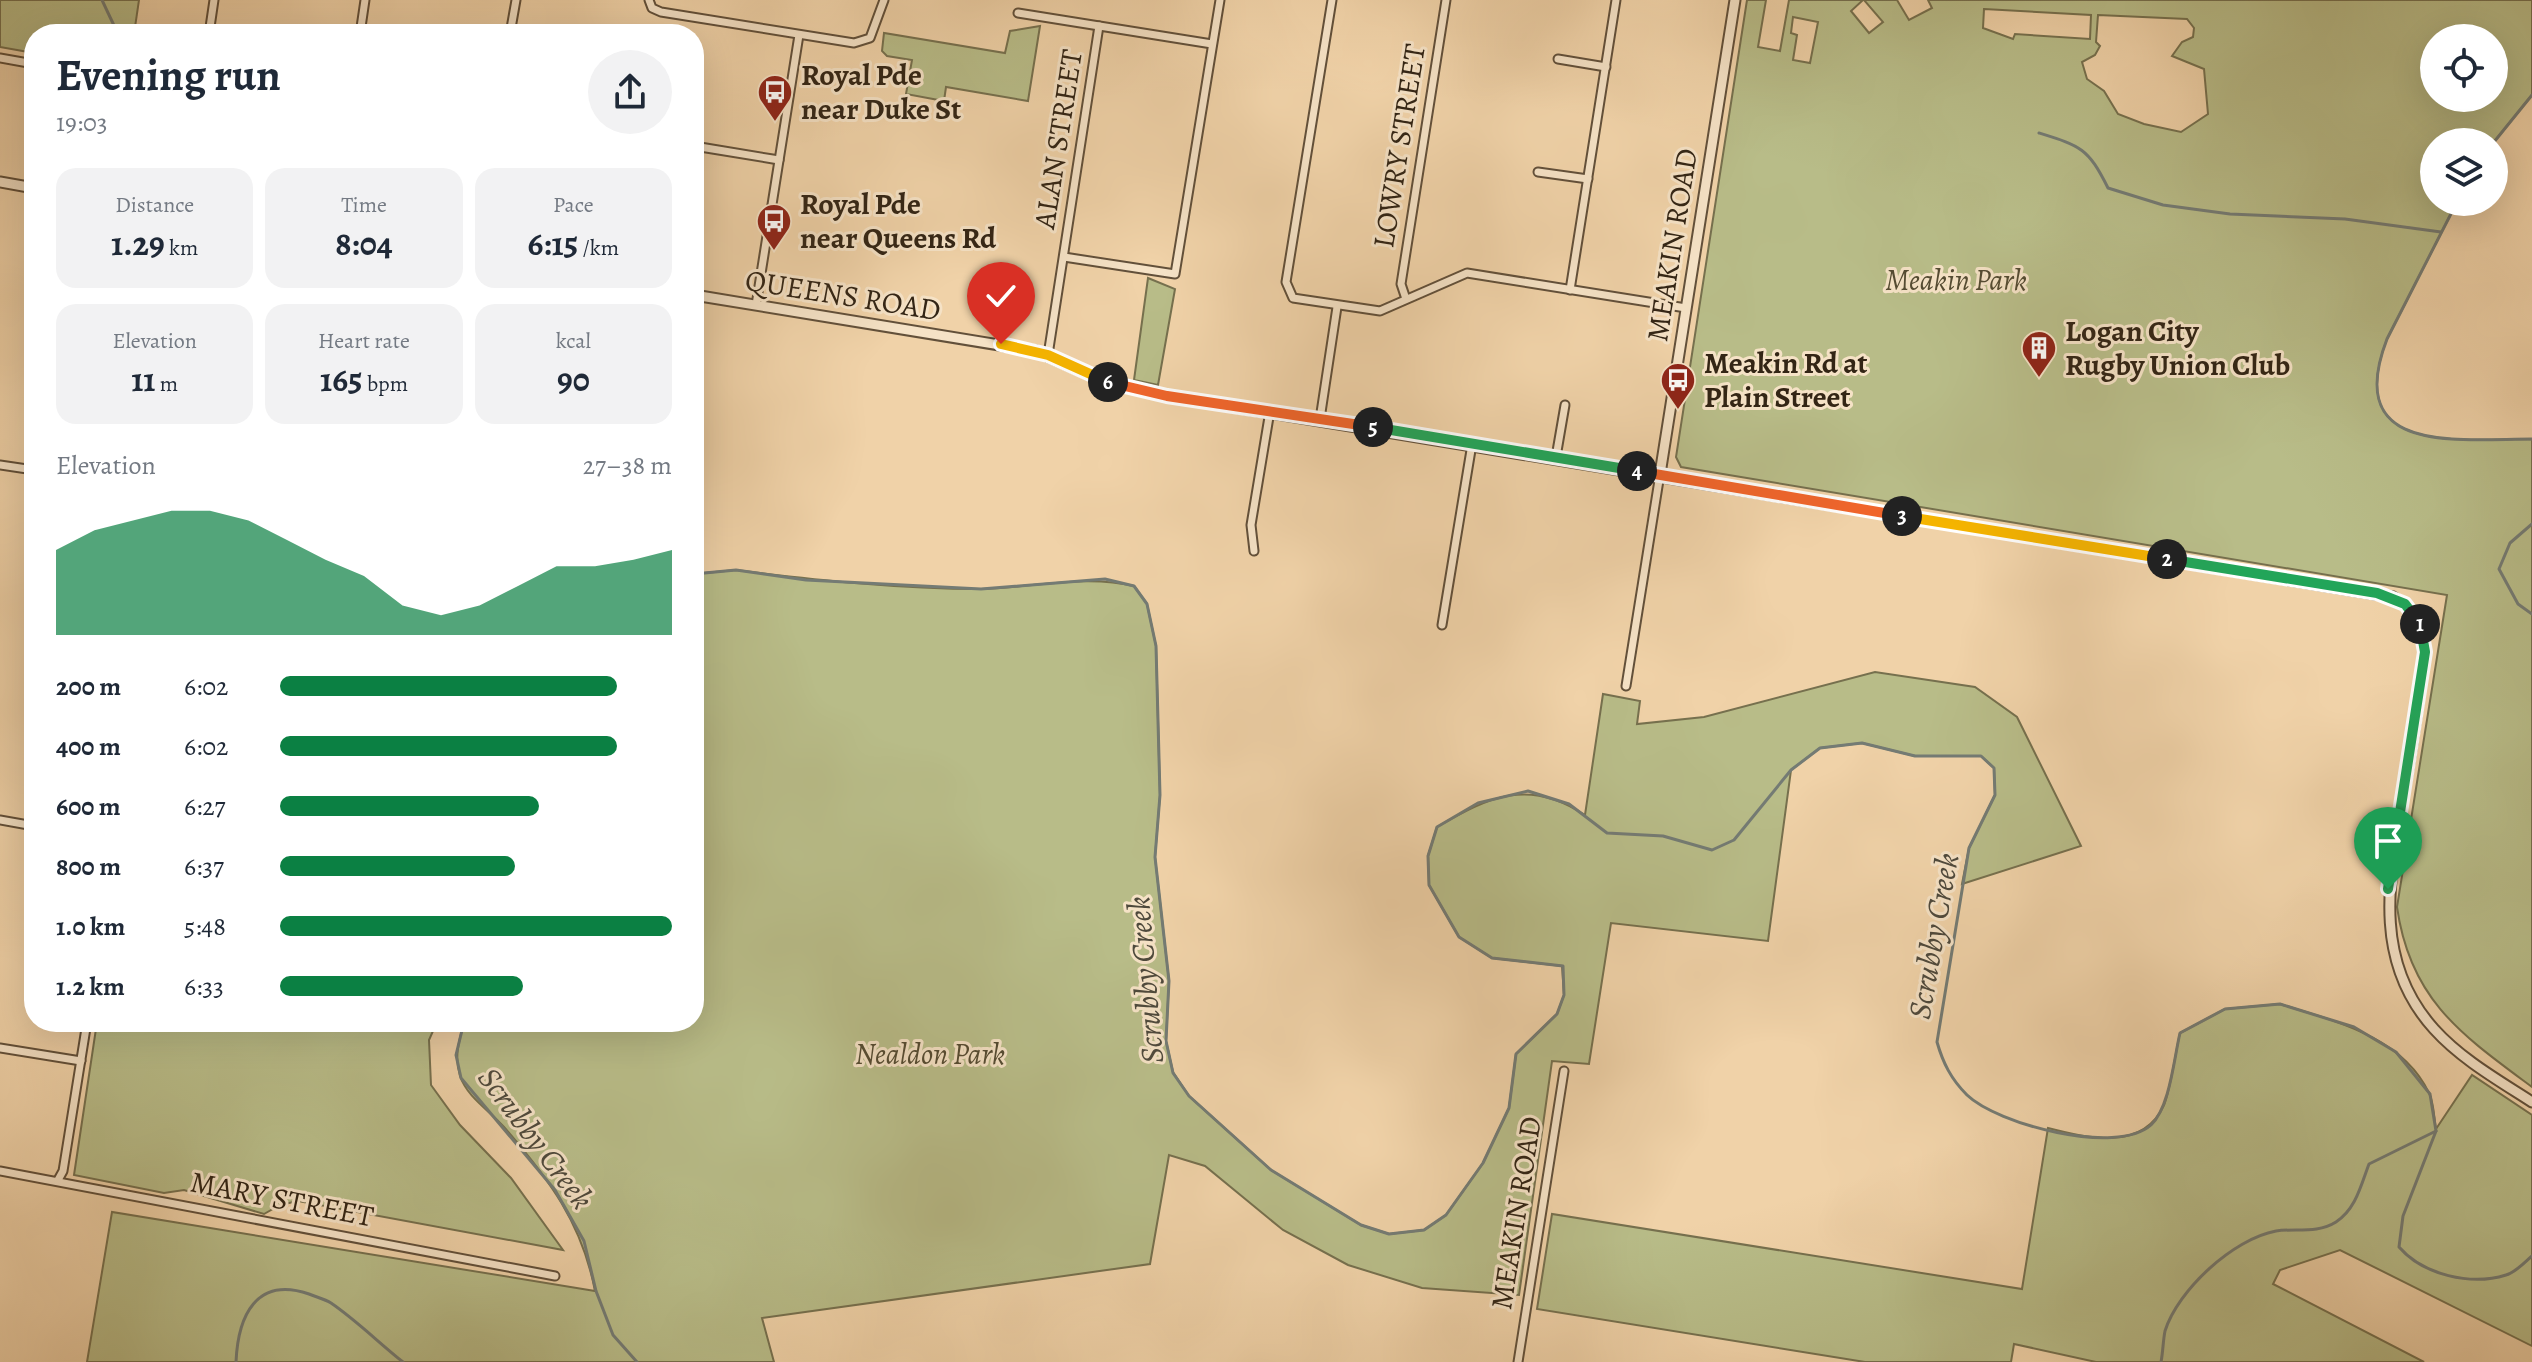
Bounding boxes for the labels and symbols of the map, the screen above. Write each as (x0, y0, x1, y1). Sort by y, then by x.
street label: LOWRY STREET (1363, 41, 1435, 251)
street label: ALAN STREET (1024, 46, 1092, 232)
place label: Royal Pde near Duke St (801, 55, 961, 129)
bus stop icon: Royal Pde near Duke St (756, 73, 794, 123)
street label: MEAKIN ROAD (1637, 146, 1707, 344)
place label: Royal Pde near Queens Rd (800, 184, 997, 258)
bus stop icon: Royal Pde near Queens Rd (755, 202, 793, 252)
street label: QUEENS ROAD (742, 260, 944, 330)
park label: Meakin Park (1885, 260, 2027, 300)
pin (967, 262, 1035, 344)
place label: Logan City Rugby Union Club (2065, 311, 2290, 385)
building icon: Logan City Rugby Union Club (2020, 329, 2058, 379)
place label: Meakin Rd at Plain Street (1704, 343, 1868, 417)
bus stop icon: Meakin Rd at Plain Street (1659, 361, 1697, 411)
pin: 6 (1088, 362, 1128, 402)
pin: 5 (1353, 407, 1393, 447)
pin: 4 (1617, 451, 1657, 491)
pin: 3 (1882, 496, 1922, 536)
pin: 2 (2147, 539, 2187, 579)
pin: 1 (2400, 604, 2440, 644)
pin (2354, 807, 2422, 889)
water label: Scrubby Creek (1897, 850, 1969, 1022)
water label: Scrubby Creek (1116, 895, 1174, 1065)
park label: Nealdon Park (855, 1034, 1005, 1074)
water label: Scrubby Creek (468, 1058, 604, 1218)
street label: MEAKIN ROAD (1481, 1114, 1551, 1312)
street label: MARY STREET (187, 1162, 378, 1236)

